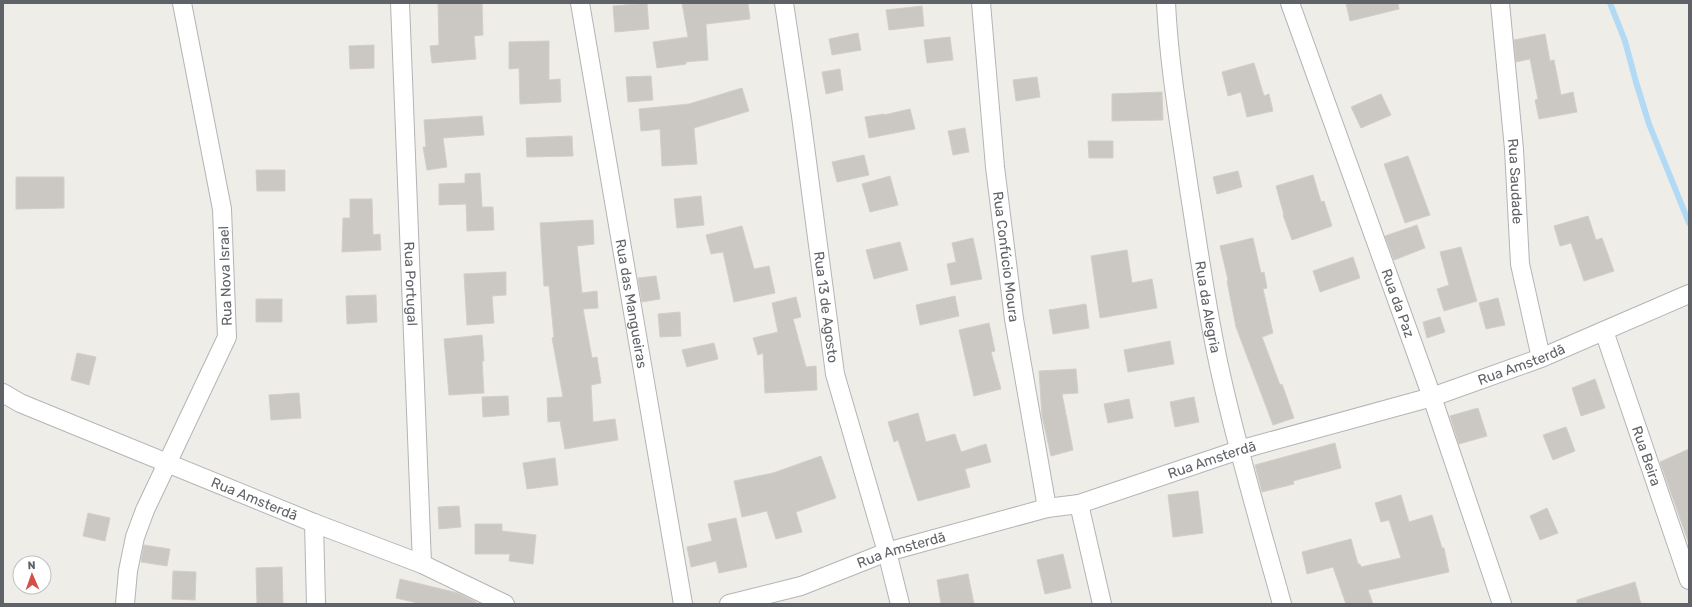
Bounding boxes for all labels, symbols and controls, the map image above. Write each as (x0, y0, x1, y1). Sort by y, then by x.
street label: Rua Saudade (1504, 138, 1526, 225)
street label: Rua Confúcio Moura (989, 190, 1022, 323)
street label: Rua Nova Israel (215, 226, 236, 326)
street label: Rua das Mangueiras (612, 238, 650, 370)
street label: Rua Portugal (400, 241, 421, 326)
street label: Rua 13 de Agosto (810, 250, 841, 364)
street label: Rua da Alegria (1191, 260, 1224, 355)
street label: Rua da Paz (1377, 267, 1418, 340)
street label: Rua Amsterdã (1476, 341, 1568, 389)
street label: Rua Beira (1628, 424, 1664, 488)
street label: Rua Amsterdã (1166, 438, 1258, 482)
street label: Rua Amsterdã (209, 474, 300, 524)
street label: Rua Amsterdã (855, 528, 948, 572)
north arrow (12, 555, 52, 595)
text: N (27, 559, 36, 572)

